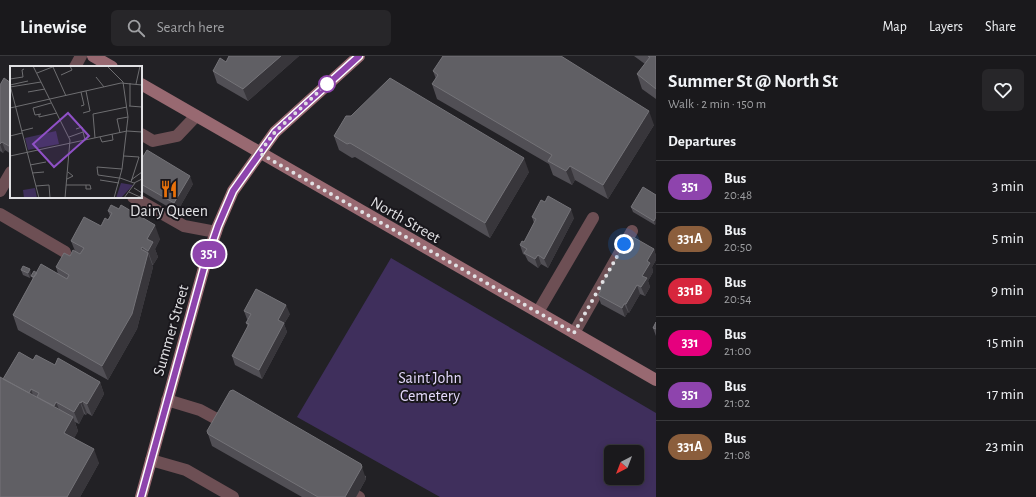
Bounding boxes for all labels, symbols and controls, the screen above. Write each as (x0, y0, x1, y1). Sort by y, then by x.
search box (111, 10, 391, 46)
icon: search (125, 17, 147, 39)
text: Linewise (20, 18, 87, 37)
text: Search here (157, 20, 225, 35)
text: Map (882, 20, 907, 34)
text: Layers (929, 20, 963, 34)
text: Share (985, 20, 1016, 34)
inset map (10, 66, 142, 198)
button: heart (982, 69, 1024, 111)
text: Summer St @ North St (668, 72, 838, 91)
unlabelled marker (318, 75, 336, 93)
text: Walk · 2 min · 150 m (668, 98, 766, 111)
text: Departures (668, 134, 736, 149)
text: Bus (724, 171, 746, 186)
restaurant icon: Dairy Queen (159, 179, 179, 199)
text: 3 min (992, 179, 1024, 194)
text: 351 (681, 180, 699, 194)
text: 20:48 (724, 189, 752, 202)
street label: North Street (368, 194, 443, 246)
place label: Dairy Queen (130, 203, 208, 220)
text: Bus (724, 223, 746, 238)
text: 5 min (992, 231, 1024, 246)
text: 331A (677, 232, 703, 246)
your location (614, 234, 634, 254)
line badge: 351 (186, 241, 232, 267)
text: 20:50 (724, 241, 752, 254)
text: 351 (200, 247, 218, 261)
text: Bus (724, 275, 746, 290)
street label: Summer Street (150, 283, 192, 378)
text: 9 min (991, 283, 1024, 298)
text: 331B (677, 284, 703, 298)
text: 20:54 (724, 293, 751, 306)
text: Bus (724, 327, 746, 342)
text: 15 min (987, 335, 1024, 350)
text: 331 (681, 336, 699, 350)
text: 21:00 (724, 345, 751, 358)
park label: Saint John Cemetery (398, 370, 462, 405)
text: Bus (724, 379, 746, 394)
text: 17 min (987, 387, 1024, 402)
text: 351 (681, 388, 699, 402)
text: 21:02 (724, 397, 750, 410)
text: Bus (724, 431, 746, 446)
text: 23 min (985, 439, 1024, 454)
text: 331A (677, 440, 703, 454)
north arrow (604, 445, 644, 485)
map controls (604, 445, 644, 485)
text: 21:08 (724, 449, 750, 462)

